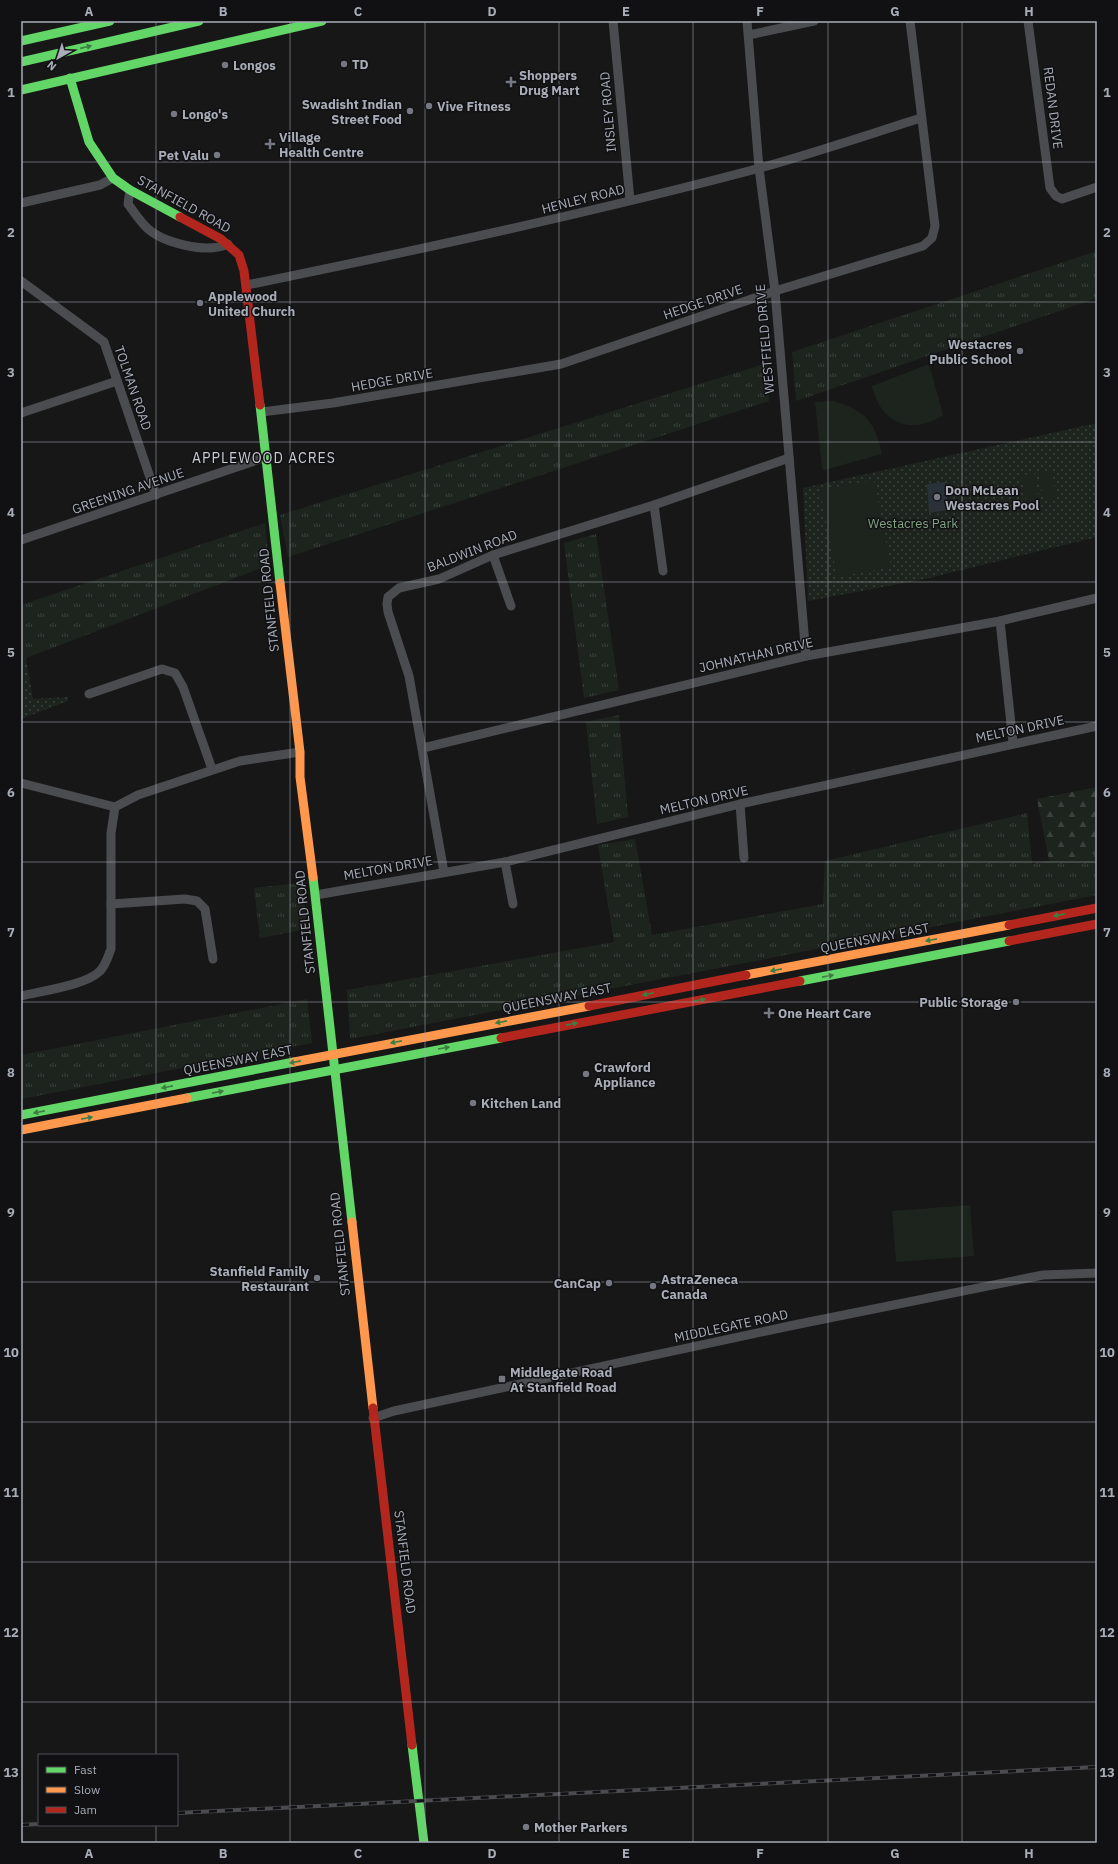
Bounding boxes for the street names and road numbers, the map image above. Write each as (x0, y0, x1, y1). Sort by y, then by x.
street label: REDAN DRIVE (1040, 66, 1066, 150)
street label: INSLEY ROAD (596, 71, 620, 153)
street label: STANFIELD ROAD (134, 171, 234, 237)
street label: HENLEY ROAD (540, 180, 626, 218)
street label: HEDGE DRIVE (661, 280, 745, 324)
street label: WESTFIELD DRIVE (752, 283, 778, 395)
street label: TOLMAN ROAD (111, 343, 155, 433)
street label: HEDGE DRIVE (350, 364, 434, 396)
street label: GREENING AVENUE (70, 464, 186, 518)
street label: BALDWIN ROAD (424, 526, 520, 576)
street label: STANFIELD ROAD (255, 547, 283, 653)
street label: JOHNATHAN DRIVE (697, 634, 815, 676)
street label: MELTON DRIVE (974, 711, 1066, 747)
street label: MELTON DRIVE (658, 782, 750, 818)
street label: MELTON DRIVE (342, 852, 434, 884)
street label: STANFIELD ROAD (291, 869, 319, 975)
street label: QUEENSWAY EAST (819, 919, 931, 957)
street label: QUEENSWAY EAST (501, 979, 613, 1017)
street label: QUEENSWAY EAST (182, 1041, 294, 1079)
street label: STANFIELD ROAD (326, 1191, 354, 1297)
street label: MIDDLEGATE ROAD (672, 1306, 790, 1346)
street label: STANFIELD ROAD (390, 1509, 420, 1615)

